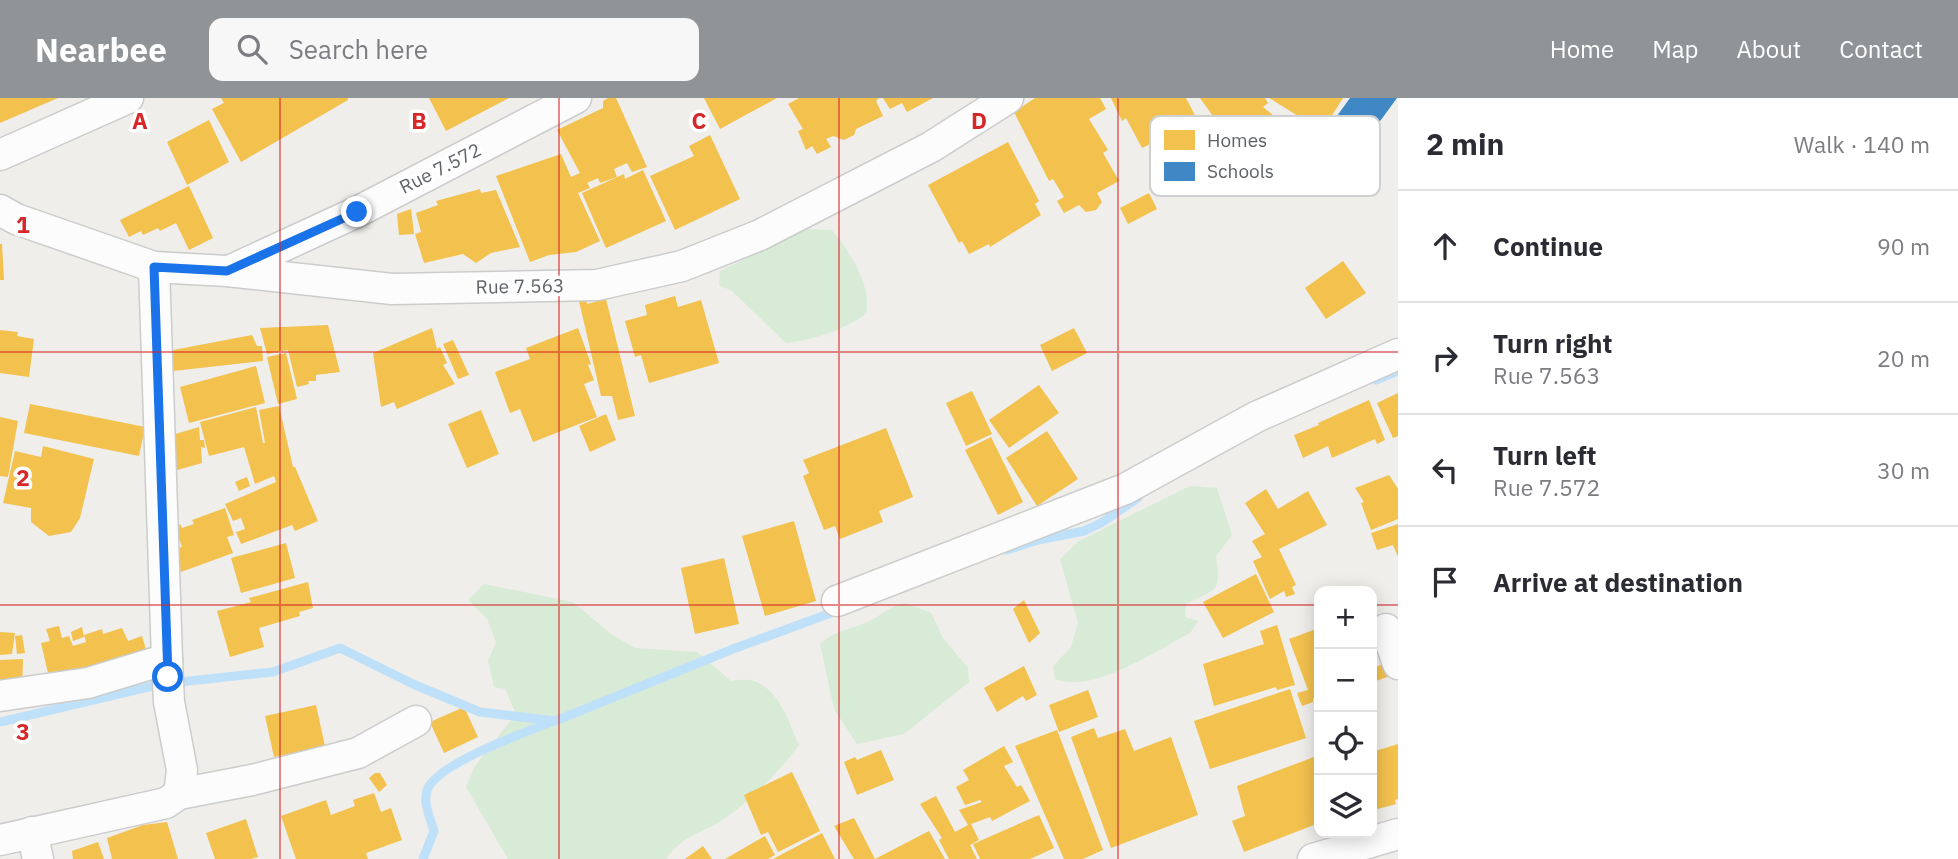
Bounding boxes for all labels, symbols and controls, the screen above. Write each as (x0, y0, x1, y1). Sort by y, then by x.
search box (209, 18, 699, 81)
text: Nearbee (35, 28, 167, 71)
icon: search (233, 30, 271, 68)
text: Search here (289, 32, 428, 66)
text: Home (1550, 33, 1614, 65)
text: Map (1652, 33, 1698, 65)
text: About (1736, 33, 1801, 65)
text: Contact (1839, 33, 1923, 65)
text: A (132, 105, 148, 135)
text: B (411, 105, 427, 135)
text: C (692, 105, 707, 135)
text: D (971, 105, 987, 135)
legend (1150, 116, 1380, 196)
text: 2 min (1426, 124, 1504, 163)
text: Homes (1207, 128, 1267, 152)
text: Walk · 140 m (1794, 129, 1930, 159)
street label: Rue 7.572 (395, 137, 485, 199)
text: Schools (1207, 159, 1274, 183)
route end (341, 196, 372, 227)
text: 1 (16, 209, 30, 239)
icon: ahead (1426, 227, 1464, 265)
text: Continue (1493, 229, 1603, 263)
text: 90 m (1877, 231, 1930, 261)
street label: Rue 7.563 (475, 273, 565, 299)
text: Turn right (1493, 326, 1612, 360)
icon: right (1426, 339, 1464, 377)
text: 20 m (1877, 343, 1930, 373)
text: Rue 7.563 (1493, 360, 1600, 390)
text: Turn left (1493, 438, 1596, 472)
icon: left (1426, 451, 1464, 489)
text: 30 m (1877, 455, 1930, 485)
text: 2 (16, 462, 30, 492)
text: Rue 7.572 (1493, 472, 1600, 502)
icon: arrive (1426, 563, 1464, 601)
text: Arrive at destination (1493, 565, 1743, 599)
map controls (1314, 586, 1377, 838)
button: + (1314, 586, 1377, 649)
button: − (1314, 649, 1377, 712)
route start (152, 661, 183, 692)
button: locate (1314, 712, 1377, 775)
text: 3 (16, 716, 30, 746)
button: layers (1314, 775, 1377, 838)

